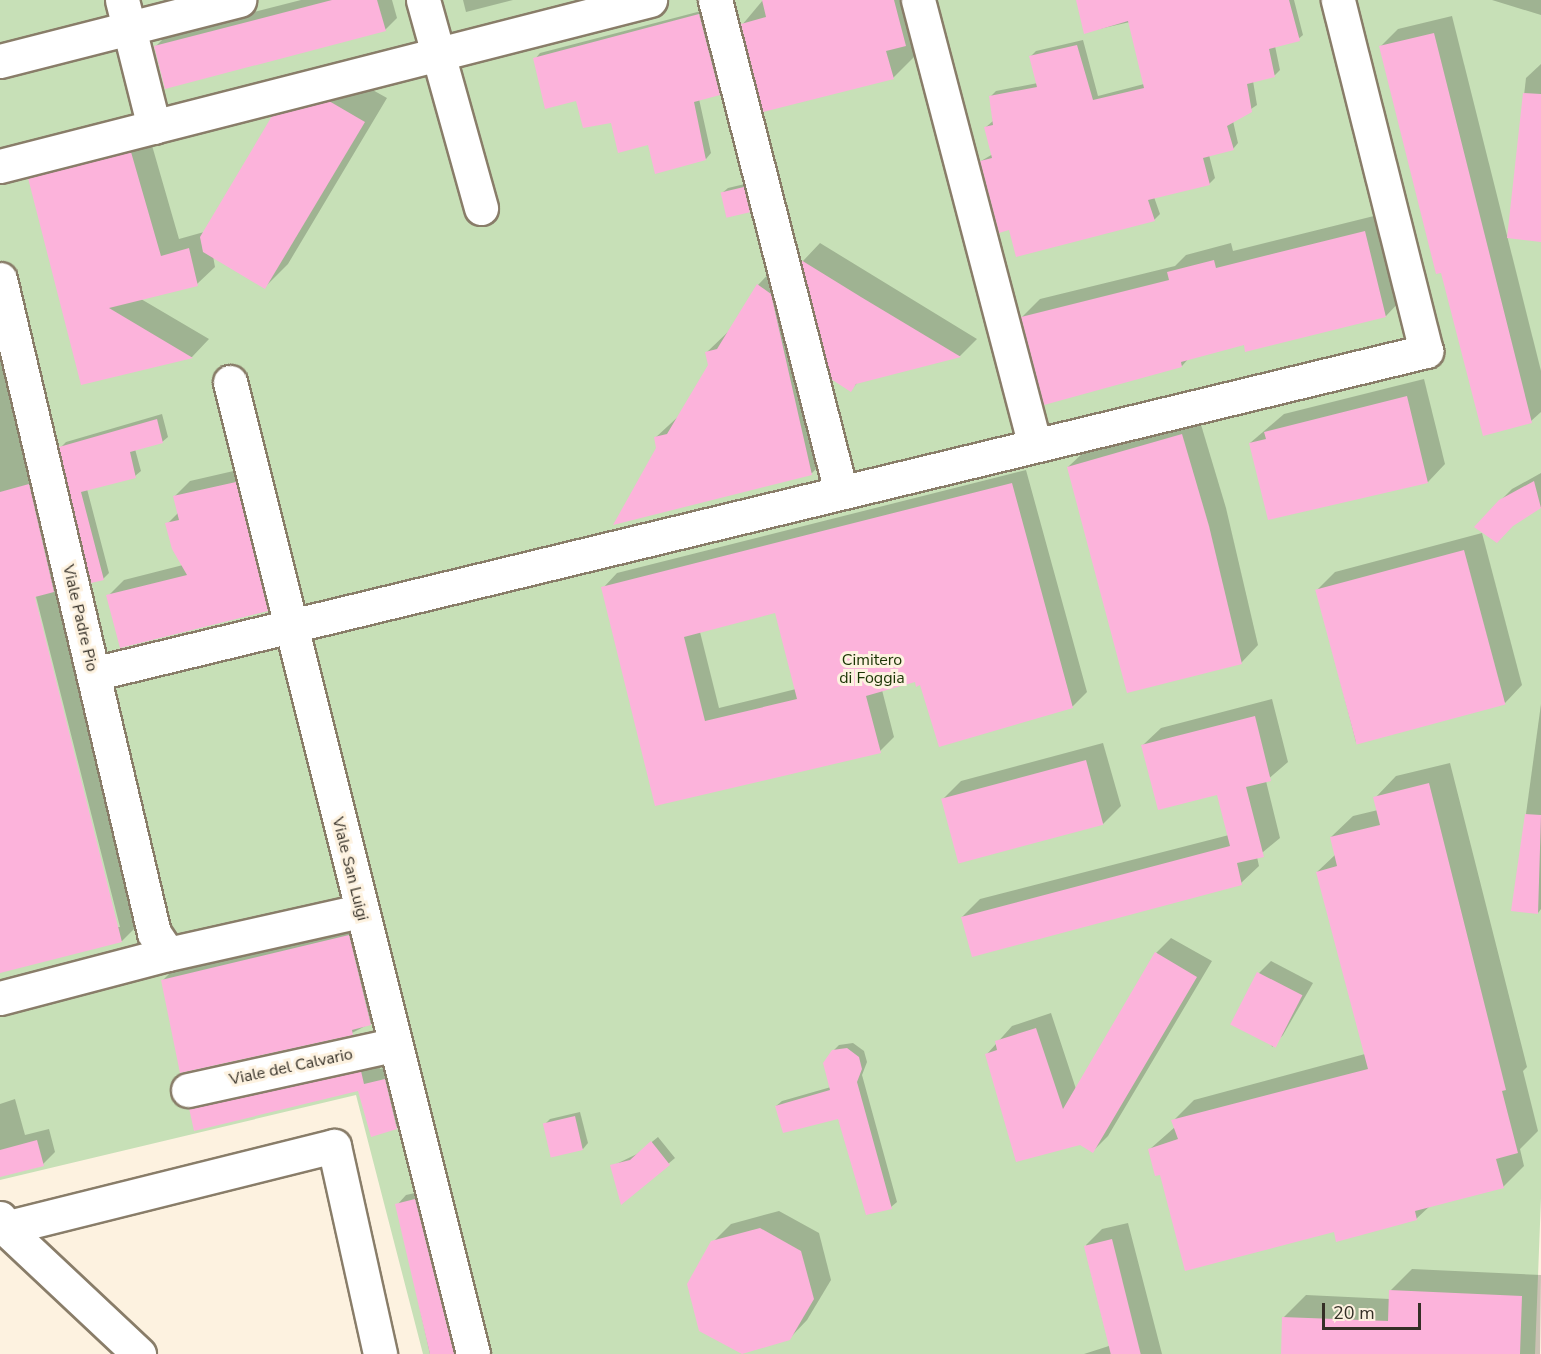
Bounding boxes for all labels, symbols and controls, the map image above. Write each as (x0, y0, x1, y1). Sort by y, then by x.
street label: Viale Padre Pio (58, 563, 102, 673)
park label: Cimitero di Foggia (839, 650, 905, 688)
street label: Viale San Luigi (328, 815, 372, 923)
street label: Viale del Calvario (228, 1045, 354, 1089)
scale bar (1325, 1291, 1424, 1329)
text: 20 m (1333, 1301, 1375, 1325)

